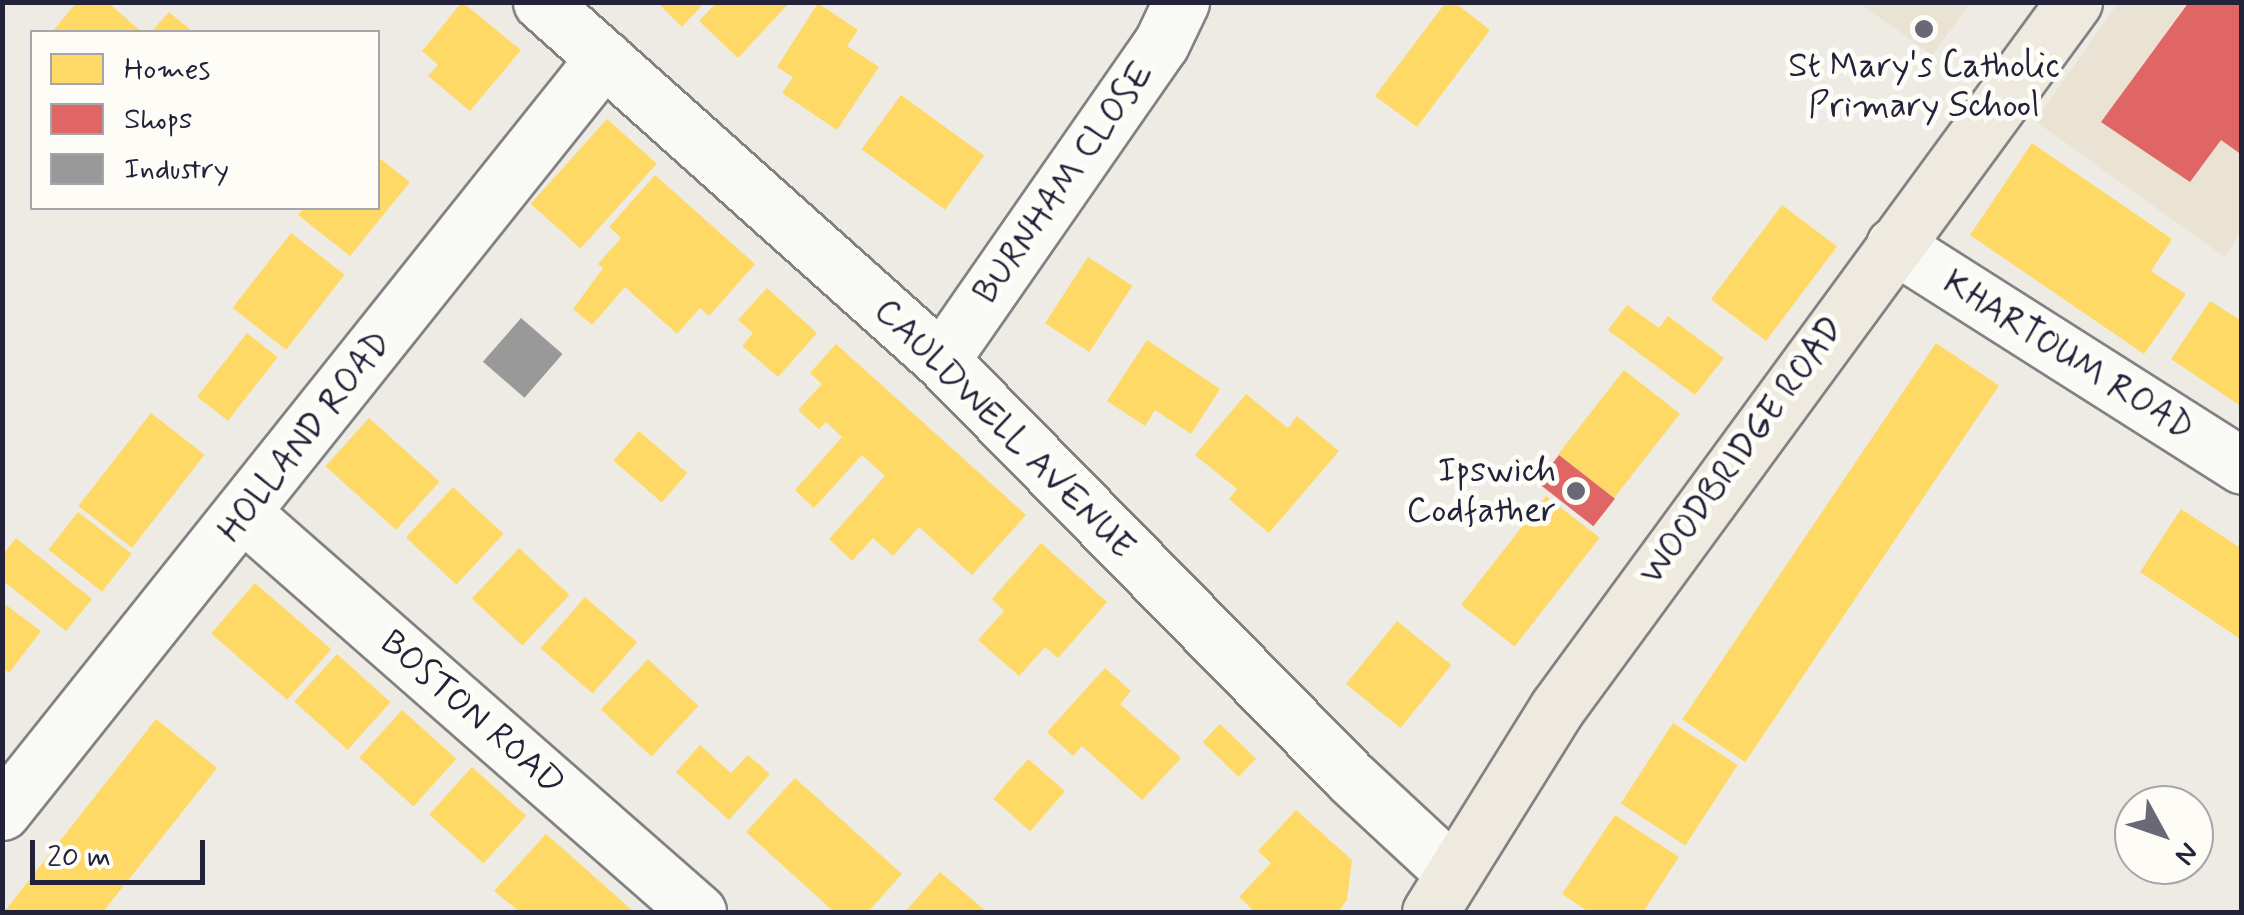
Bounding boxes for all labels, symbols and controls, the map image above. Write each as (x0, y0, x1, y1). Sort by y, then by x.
marker: St Mary's Catholic Primary School (1913, 18, 1935, 40)
legend (30, 30, 380, 210)
place label: St Mary's Catholic Primary School (1786, 45, 2062, 127)
text: Homes (124, 50, 210, 89)
street label: BURNHAM CLOSE (965, 54, 1163, 312)
text: Shops (124, 100, 192, 139)
text: Industry (124, 150, 229, 189)
street label: KHARTOUM ROAD (1937, 263, 2199, 449)
street label: CAULDWELL AVENUE (865, 290, 1143, 568)
street label: WOODBRIDGE ROAD (1631, 309, 1853, 593)
street label: HOLLAND ROAD (211, 325, 399, 549)
place label: Ipswich Codfather (1407, 450, 1556, 532)
marker: Ipswich Codfather (1565, 480, 1587, 502)
street label: BOSTON ROAD (372, 622, 572, 804)
north arrow (2114, 785, 2214, 885)
scale bar (35, 820, 210, 882)
text: N (2166, 834, 2206, 872)
text: 20 m (47, 838, 111, 877)

